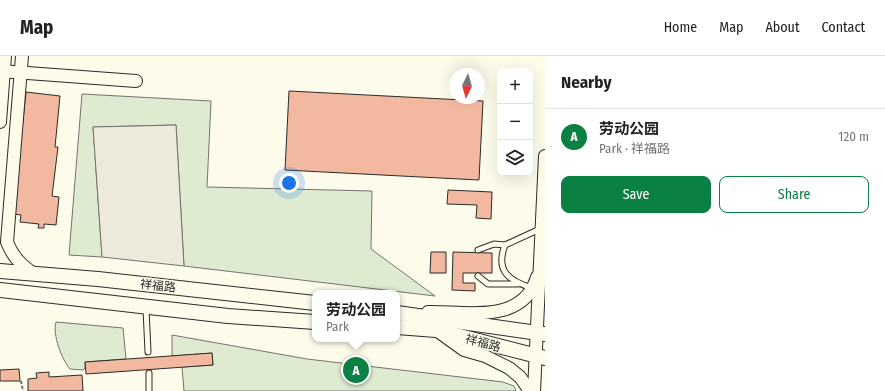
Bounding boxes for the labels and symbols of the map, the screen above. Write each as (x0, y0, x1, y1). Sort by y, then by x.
north arrow (449, 68, 485, 104)
your location (279, 173, 299, 193)
street label: 祥福路 (139, 277, 177, 295)
street label: 祥福路 (464, 332, 502, 354)
pin: A (343, 355, 369, 385)

